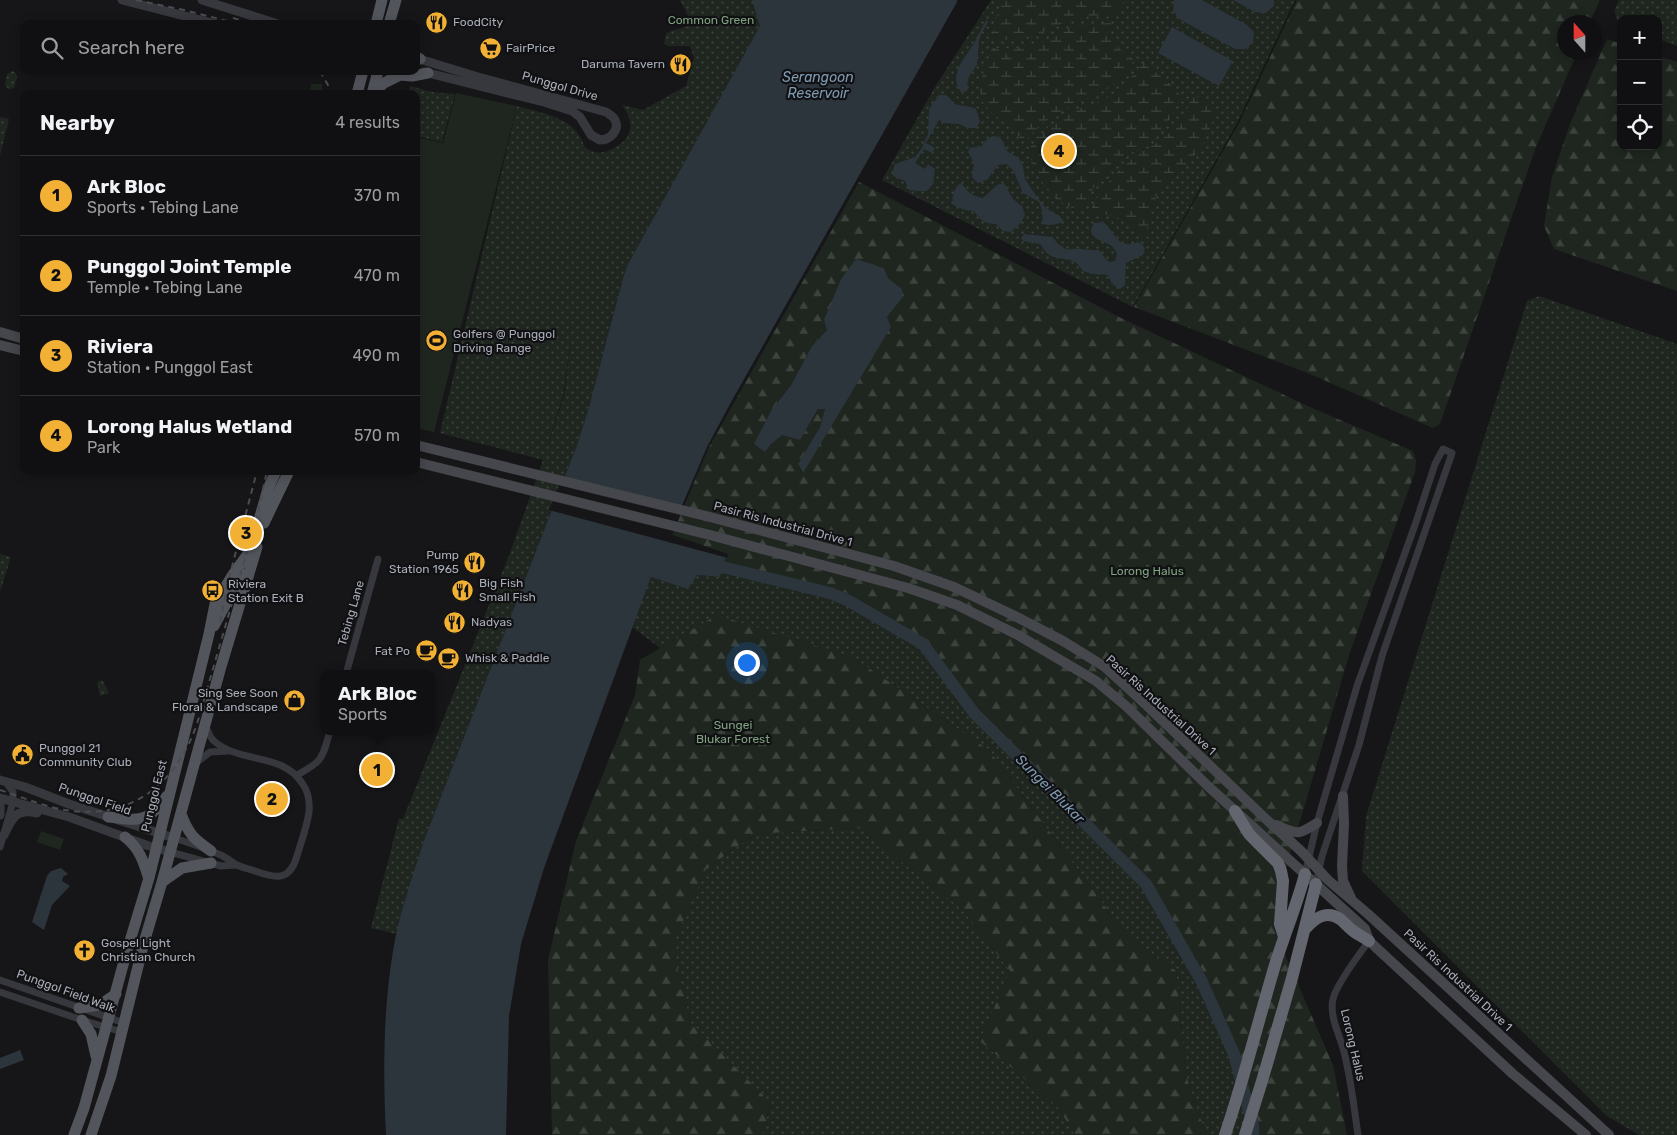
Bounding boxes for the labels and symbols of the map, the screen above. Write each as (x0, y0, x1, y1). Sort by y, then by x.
restaurant icon: FoodCity (425, 10, 449, 34)
park label: Common Green (668, 13, 754, 27)
place label: FoodCity (453, 15, 503, 29)
north arrow (1557, 15, 1602, 60)
supermarket icon: FairPrice (478, 36, 502, 60)
place label: FairPrice (506, 41, 556, 55)
restaurant icon: Daruma Tavern (669, 52, 693, 76)
place label: Daruma Tavern (581, 57, 665, 71)
street label: Punggol Drive (521, 68, 600, 104)
water label: Serangoon Reservoir (782, 69, 854, 102)
pin: 4 (1043, 132, 1075, 170)
place label: Golfers @ Punggol Driving Range (453, 327, 555, 355)
sports icon: Golfers @ Punggol Driving Range (425, 329, 449, 353)
street label: Pasir Ris Industrial Drive 1 (712, 499, 854, 549)
pin: 3 (230, 514, 262, 552)
place label: Pump Station 1965 (389, 548, 459, 576)
restaurant icon: Pump Station 1965 (463, 550, 487, 574)
park label: Lorong Halus (1110, 564, 1184, 578)
place label: Big Fish Small Fish (479, 576, 536, 604)
place label: Riviera Station Exit B (228, 577, 304, 605)
street label: Tebing Lane (335, 578, 367, 647)
restaurant icon: Big Fish Small Fish (451, 578, 475, 602)
bus stop icon: Riviera Station Exit B (200, 579, 224, 603)
restaurant icon: Nadyas (443, 610, 467, 634)
place label: Nadyas (471, 615, 512, 629)
cafe icon: Fat Po (414, 639, 438, 663)
place label: Fat Po (375, 644, 410, 658)
cafe icon: Whisk & Paddle (437, 646, 461, 670)
your location (734, 650, 760, 676)
place label: Whisk & Paddle (465, 651, 550, 665)
street label: Pasir Ris Industrial Drive 1 (1103, 652, 1219, 758)
place label: Sing See Soon Floral & Landscape (172, 686, 278, 714)
shop icon: Sing See Soon Floral & Landscape (282, 688, 306, 712)
park label: Sungei Blukar Forest (696, 718, 770, 746)
place label: Punggol 21 Community Club (39, 741, 132, 769)
public building icon: Punggol 21 Community Club (11, 743, 35, 767)
pin: 1 (361, 751, 393, 789)
water label: Sungei Blukar (1012, 751, 1089, 828)
street label: Punggol East (138, 758, 170, 834)
street label: Punggol Field (57, 780, 133, 818)
pin: 2 (256, 780, 288, 818)
street label: Pasir Ris Industrial Drive 1 (1401, 926, 1515, 1034)
place label: Gospel Light Christian Church (101, 936, 195, 964)
church icon: Gospel Light Christian Church (73, 938, 97, 962)
street label: Punggol Field Walk (15, 967, 118, 1016)
street label: Lorong Halus (1338, 1008, 1368, 1082)

